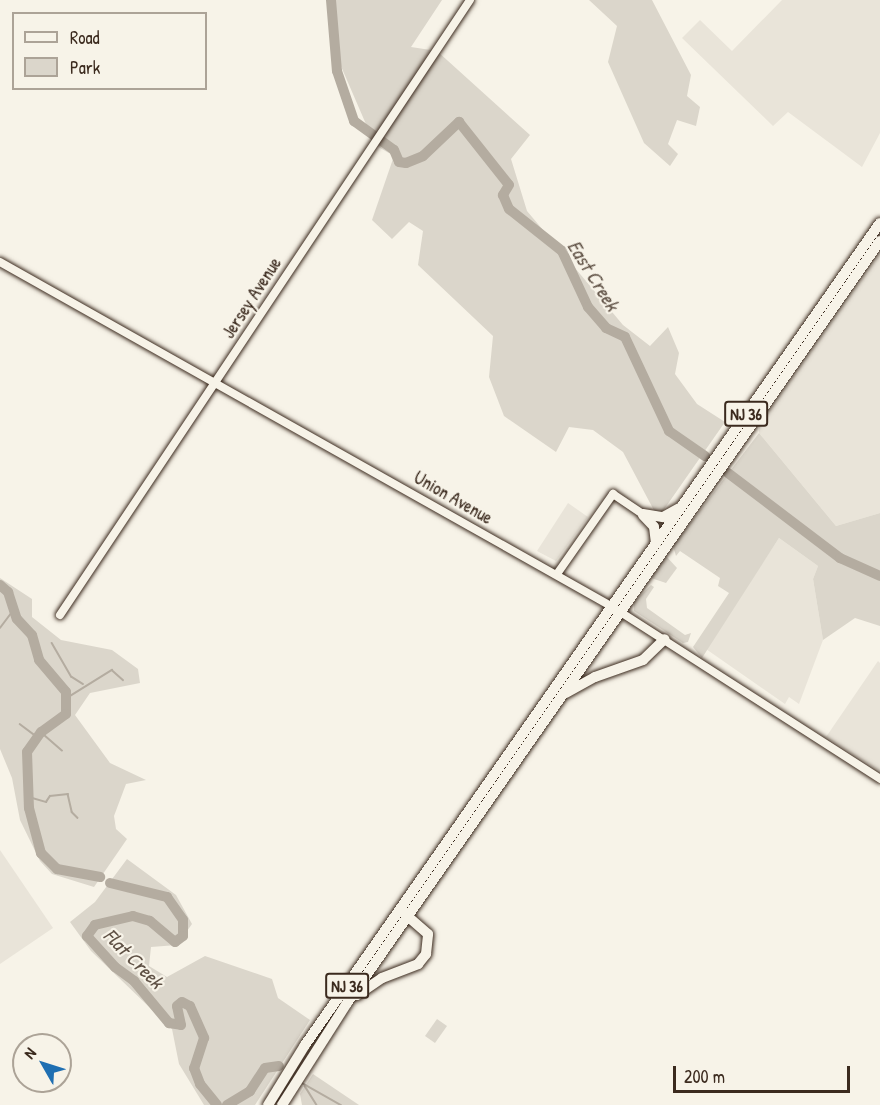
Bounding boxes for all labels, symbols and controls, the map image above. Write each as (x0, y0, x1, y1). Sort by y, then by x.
legend (12, 12, 207, 90)
text: Road (70, 25, 100, 50)
text: Park (70, 55, 100, 80)
water label: East Creek (563, 235, 625, 315)
street label: Jersey Avenue (218, 253, 286, 343)
road number: NJ 36 (724, 401, 768, 427)
street label: Union Avenue (410, 467, 496, 529)
water label: Flat Creek (99, 923, 169, 993)
road number: NJ 36 (324, 973, 370, 999)
north arrow (12, 1033, 72, 1093)
text: N (18, 1043, 41, 1063)
scale bar (676, 1054, 853, 1092)
text: 200 m (684, 1064, 725, 1089)

